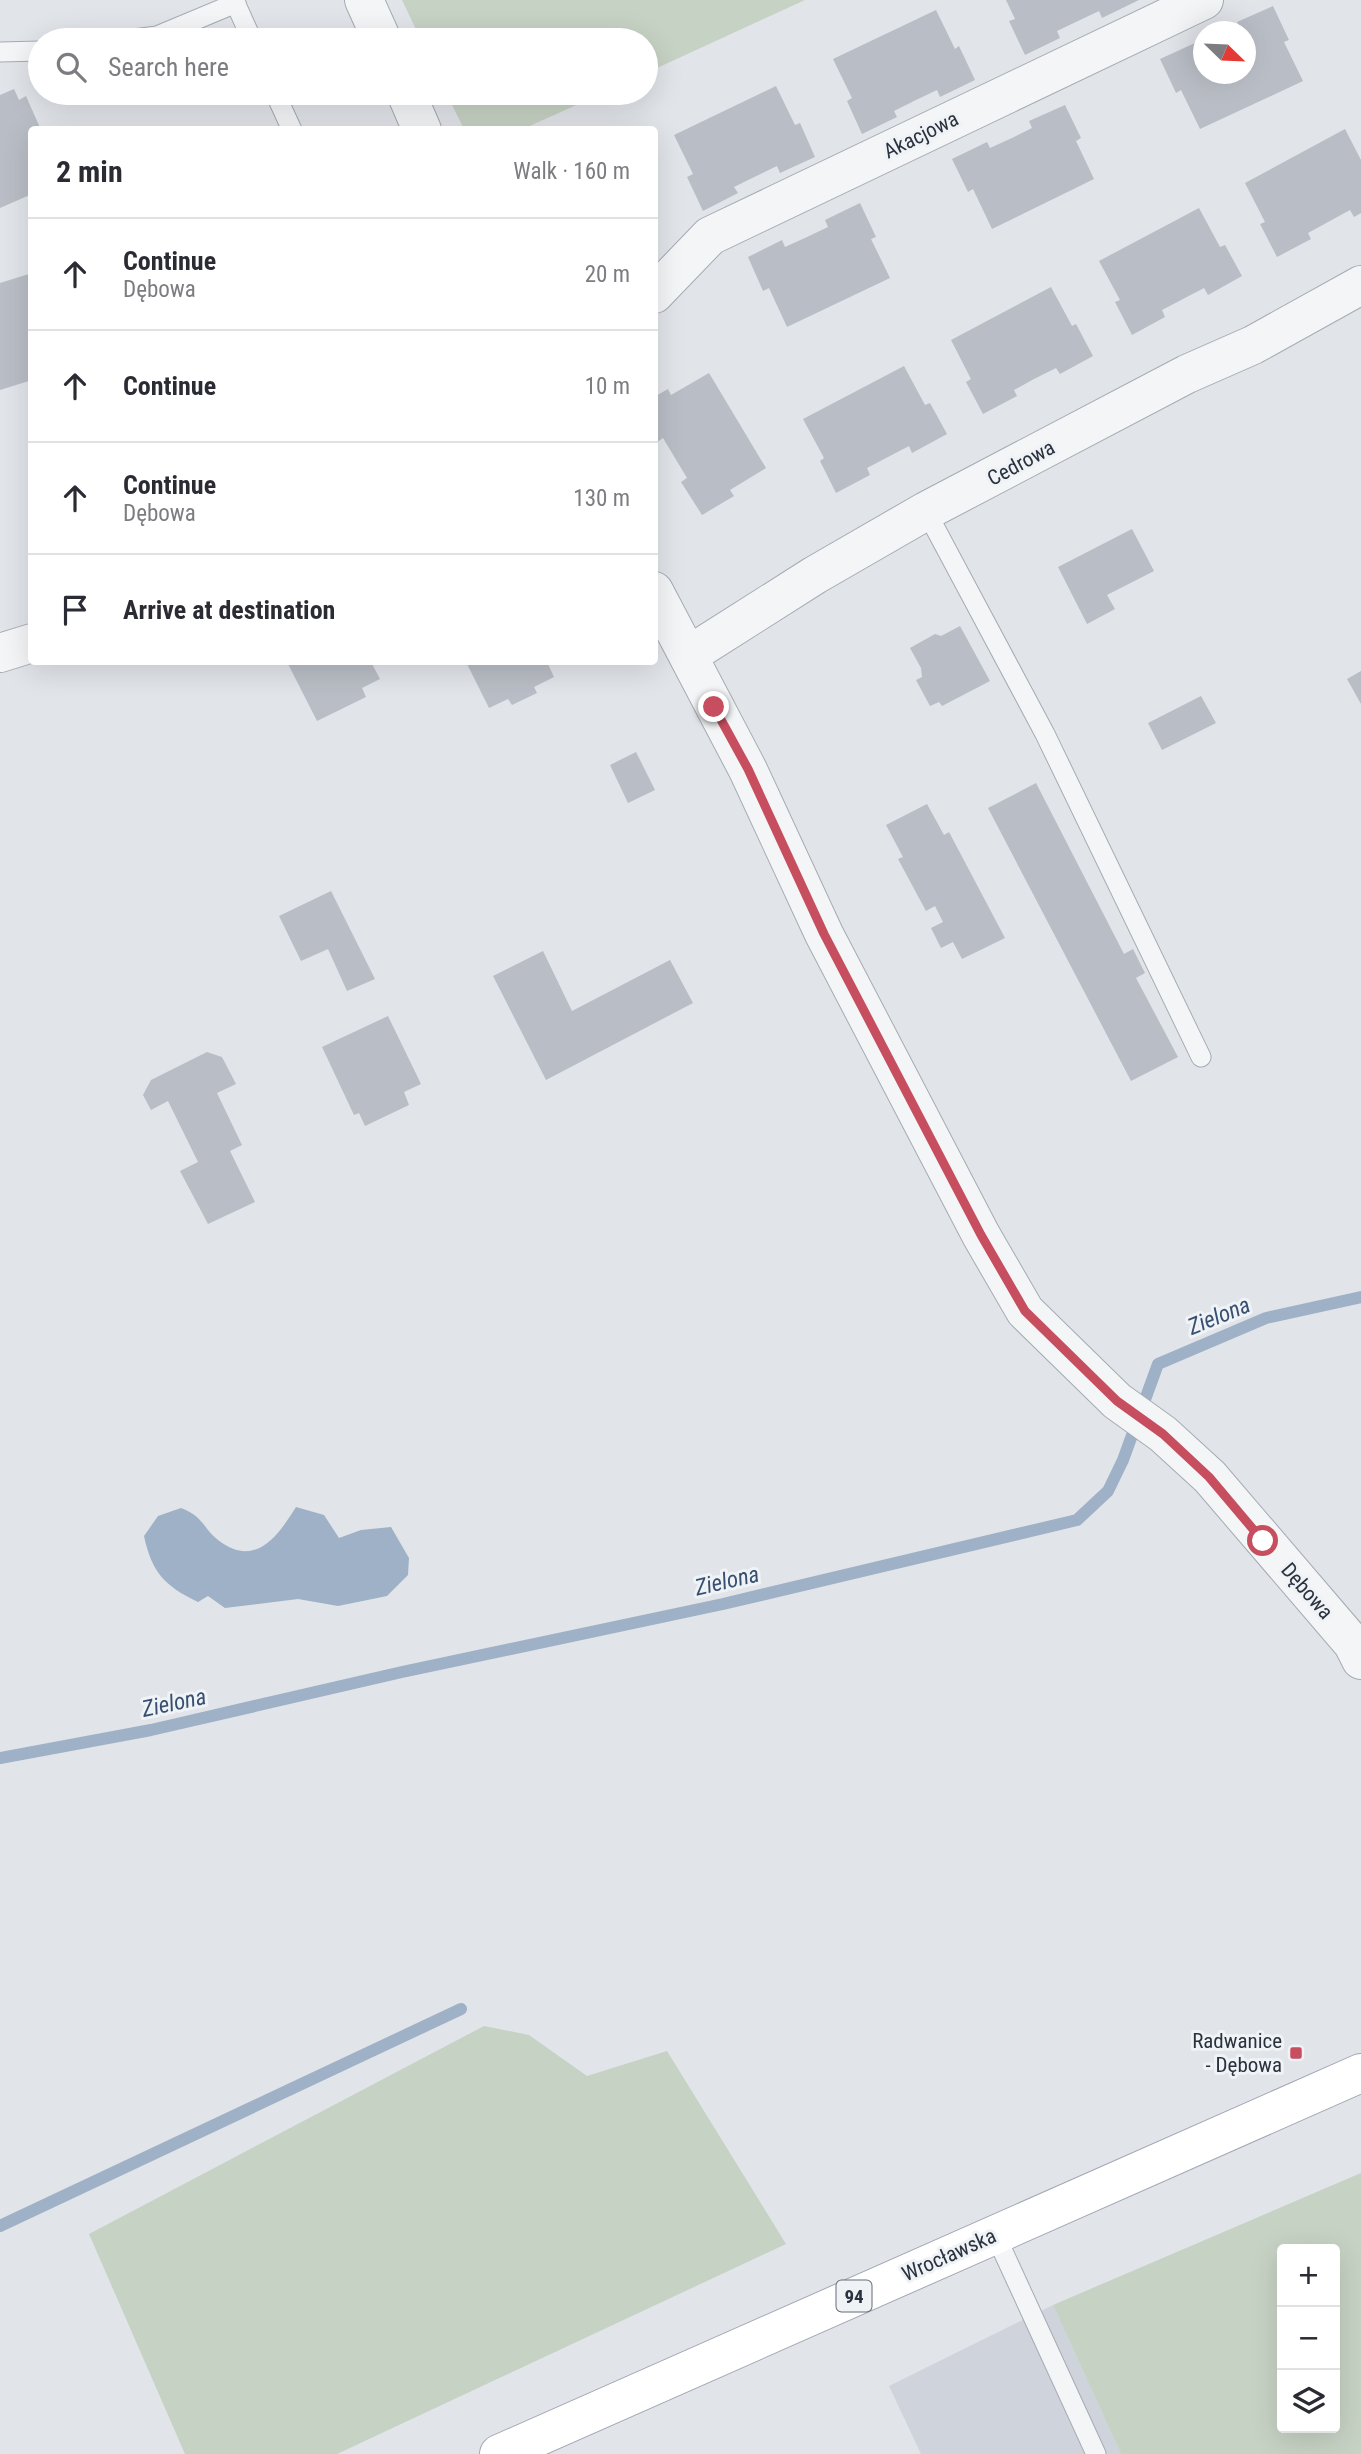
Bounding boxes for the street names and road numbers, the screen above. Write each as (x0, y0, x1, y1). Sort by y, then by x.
street label: Akacjowa (880, 107, 962, 163)
street label: Cedrowa (983, 435, 1059, 491)
street label: Dębowa (1276, 1558, 1338, 1624)
street label: Wrocławska (898, 2224, 1000, 2286)
road number: 94 (836, 2280, 872, 2312)

